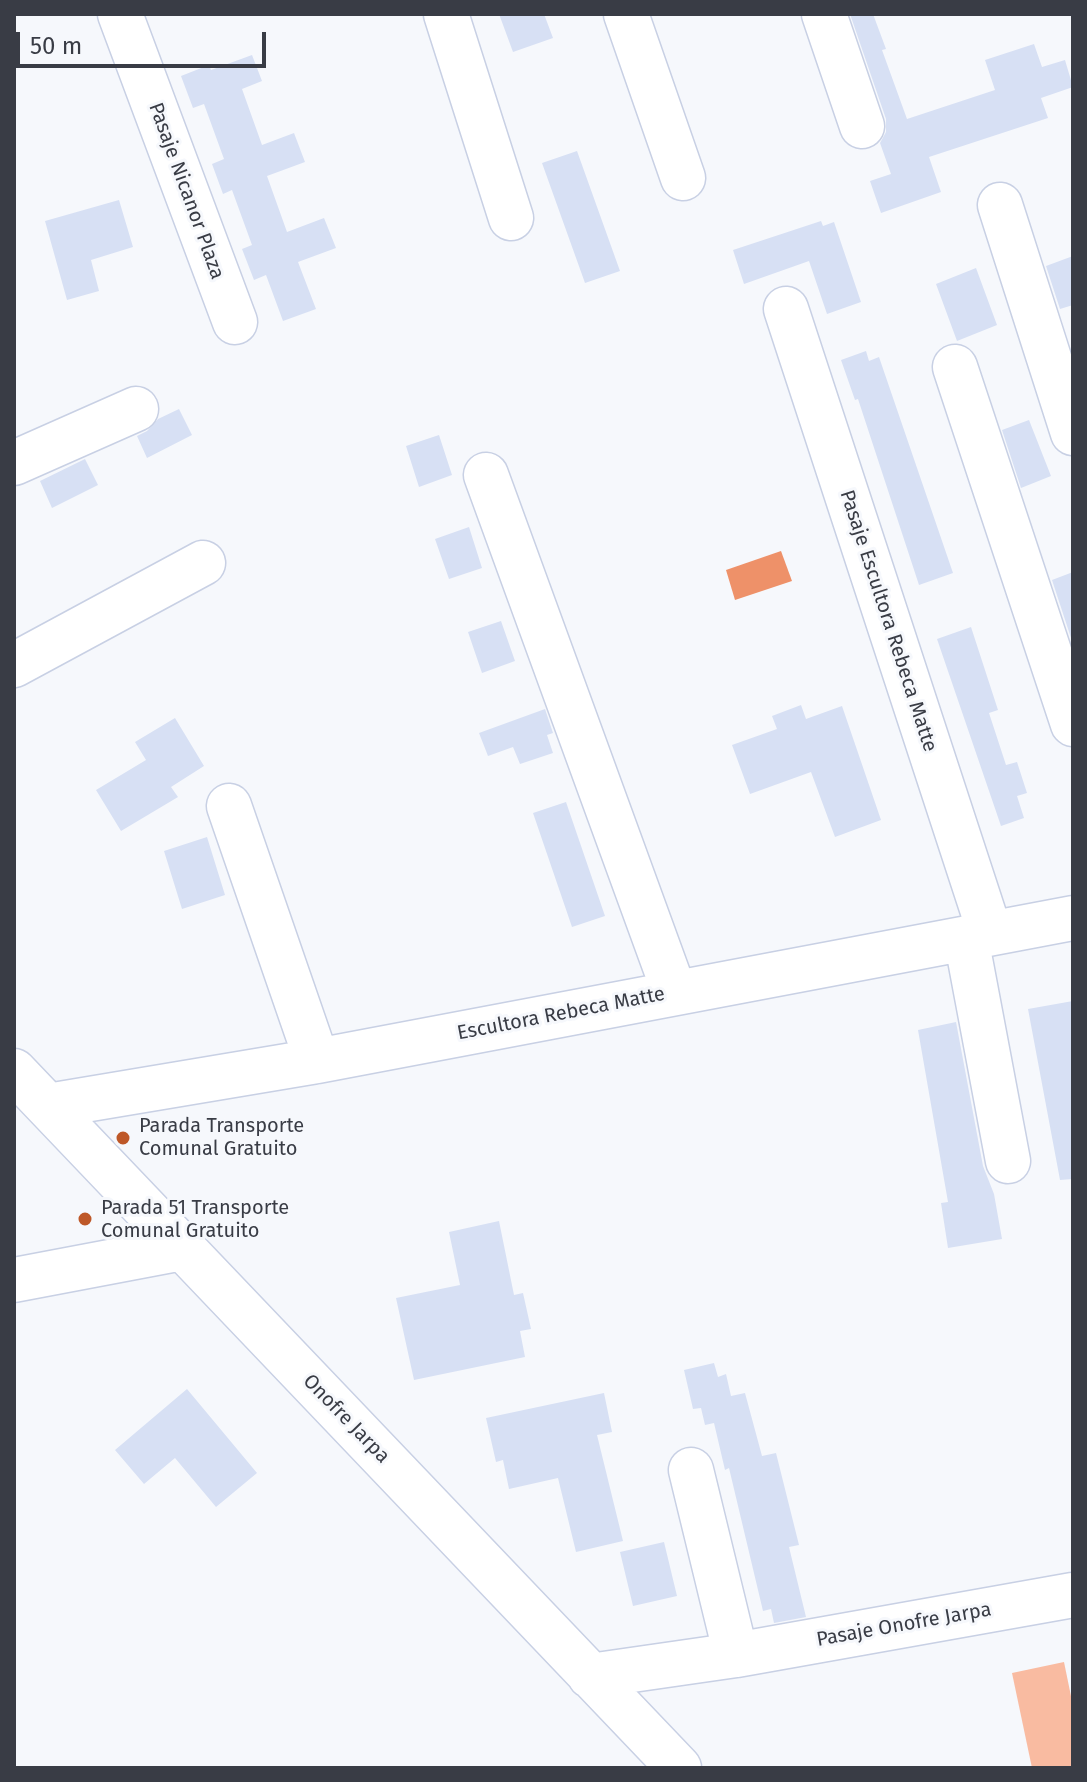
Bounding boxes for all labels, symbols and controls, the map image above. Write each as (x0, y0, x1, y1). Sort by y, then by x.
scale bar (20, 16, 270, 66)
text: 50 m (30, 32, 82, 60)
street label: Pasaje Nicanor Plaza (143, 99, 229, 283)
street label: Pasaje Escultora Rebeca Matte (834, 487, 942, 755)
street label: Escultora Rebeca Matte (455, 982, 667, 1046)
place label: Parada Transporte Comunal Gratuito (139, 1114, 304, 1161)
marker: Parada Transporte Comunal Gratuito (114, 1129, 132, 1147)
place label: Parada 51 Transporte Comunal Gratuito (101, 1196, 289, 1243)
marker: Parada 51 Transporte Comunal Gratuito (76, 1210, 94, 1228)
street label: Onofre Jarpa (298, 1369, 394, 1469)
street label: Pasaje Onofre Jarpa (815, 1598, 993, 1652)

